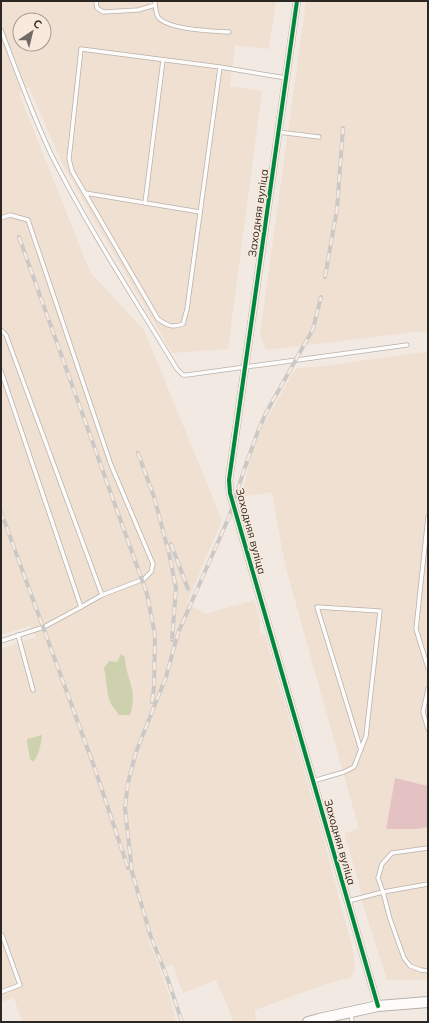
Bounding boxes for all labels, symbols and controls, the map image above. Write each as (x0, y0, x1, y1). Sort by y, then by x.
north arrow (12, 12, 52, 52)
text: С (31, 16, 45, 32)
street label: Заходняя вуліца (245, 168, 271, 258)
street label: Заходняя вуліца (233, 486, 269, 576)
street label: Заходняя вуліца (321, 797, 359, 887)

